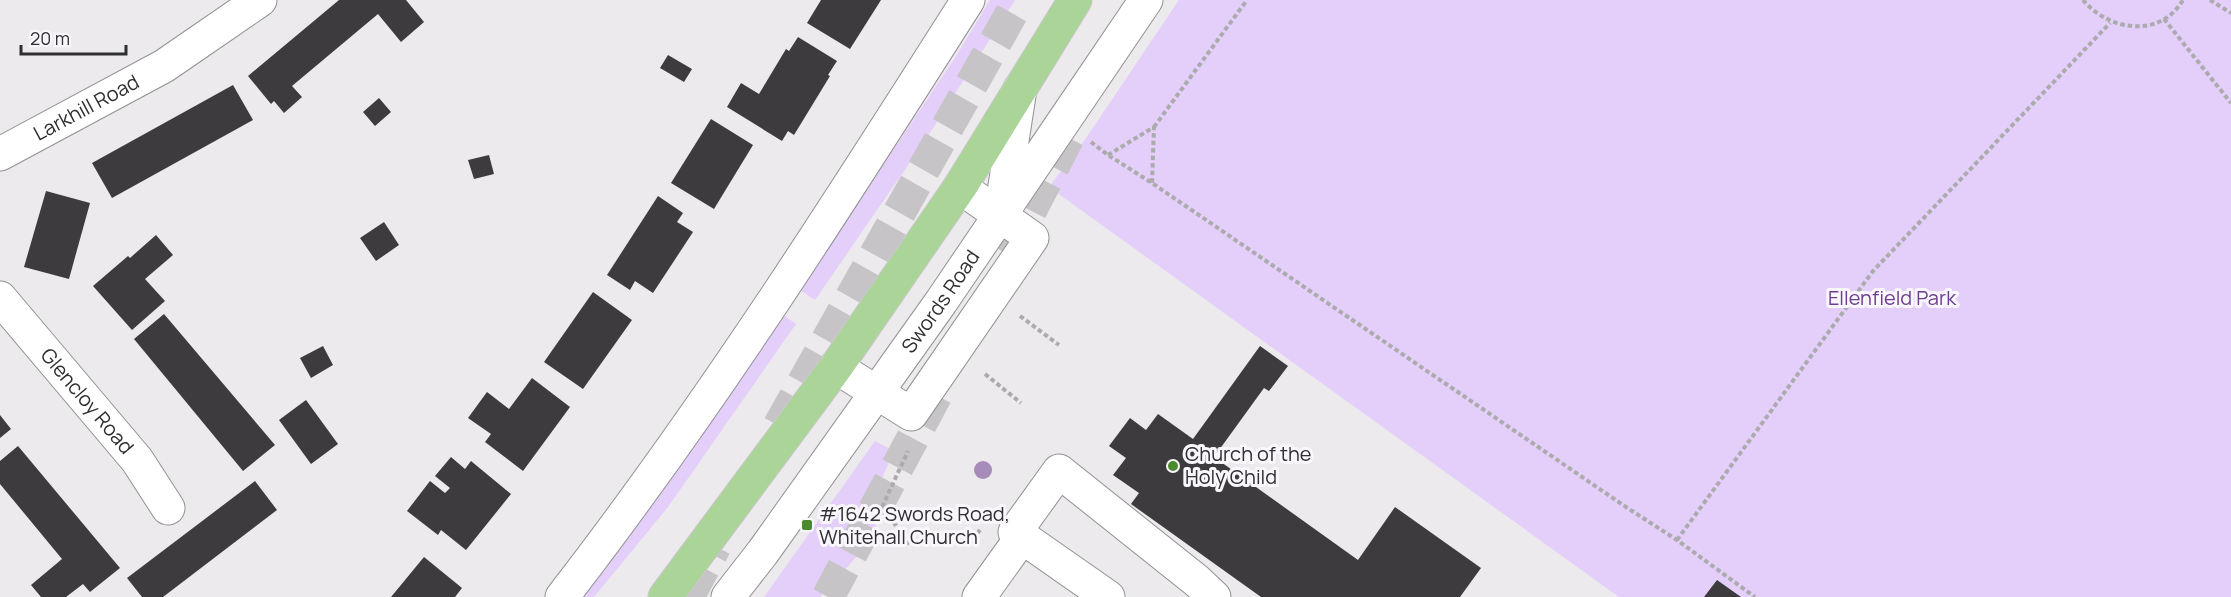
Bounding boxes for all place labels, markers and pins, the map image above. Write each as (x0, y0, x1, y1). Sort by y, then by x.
place label: Church of the Holy Child (1185, 440, 1312, 490)
marker: Church of the Holy Child (1166, 459, 1180, 473)
place label: #1642 Swords Road, Whitehall Church (819, 500, 1010, 550)
marker: #1642 Swords Road, Whitehall Church (800, 518, 814, 532)

